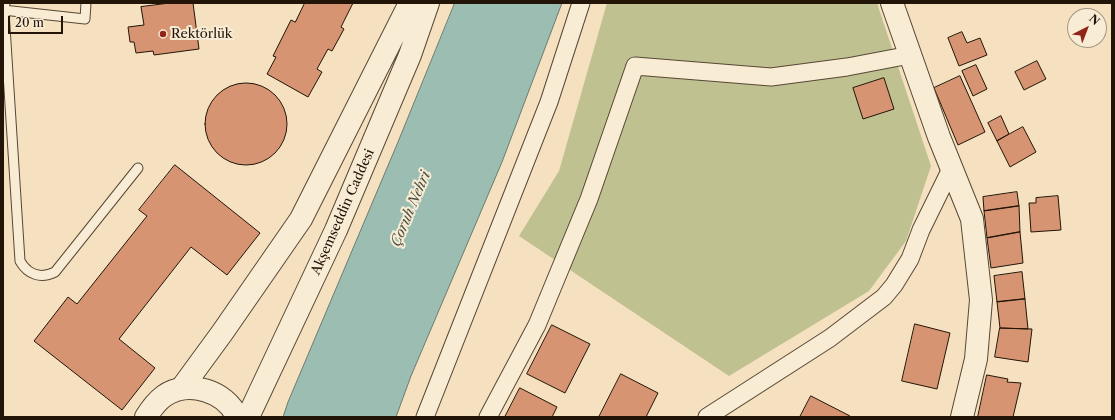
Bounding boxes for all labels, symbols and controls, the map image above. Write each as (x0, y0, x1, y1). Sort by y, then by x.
scale bar (10, 8, 65, 34)
north arrow (1067, 8, 1107, 48)
text: N (1086, 11, 1103, 28)
text: 20 m (15, 15, 44, 30)
place label: Rektörlük (171, 26, 232, 42)
marker: Rektörlük (158, 29, 168, 39)
street label: Akşemseddin Caddesi (308, 147, 378, 277)
water label: Çoruh Nehri (388, 169, 434, 249)

